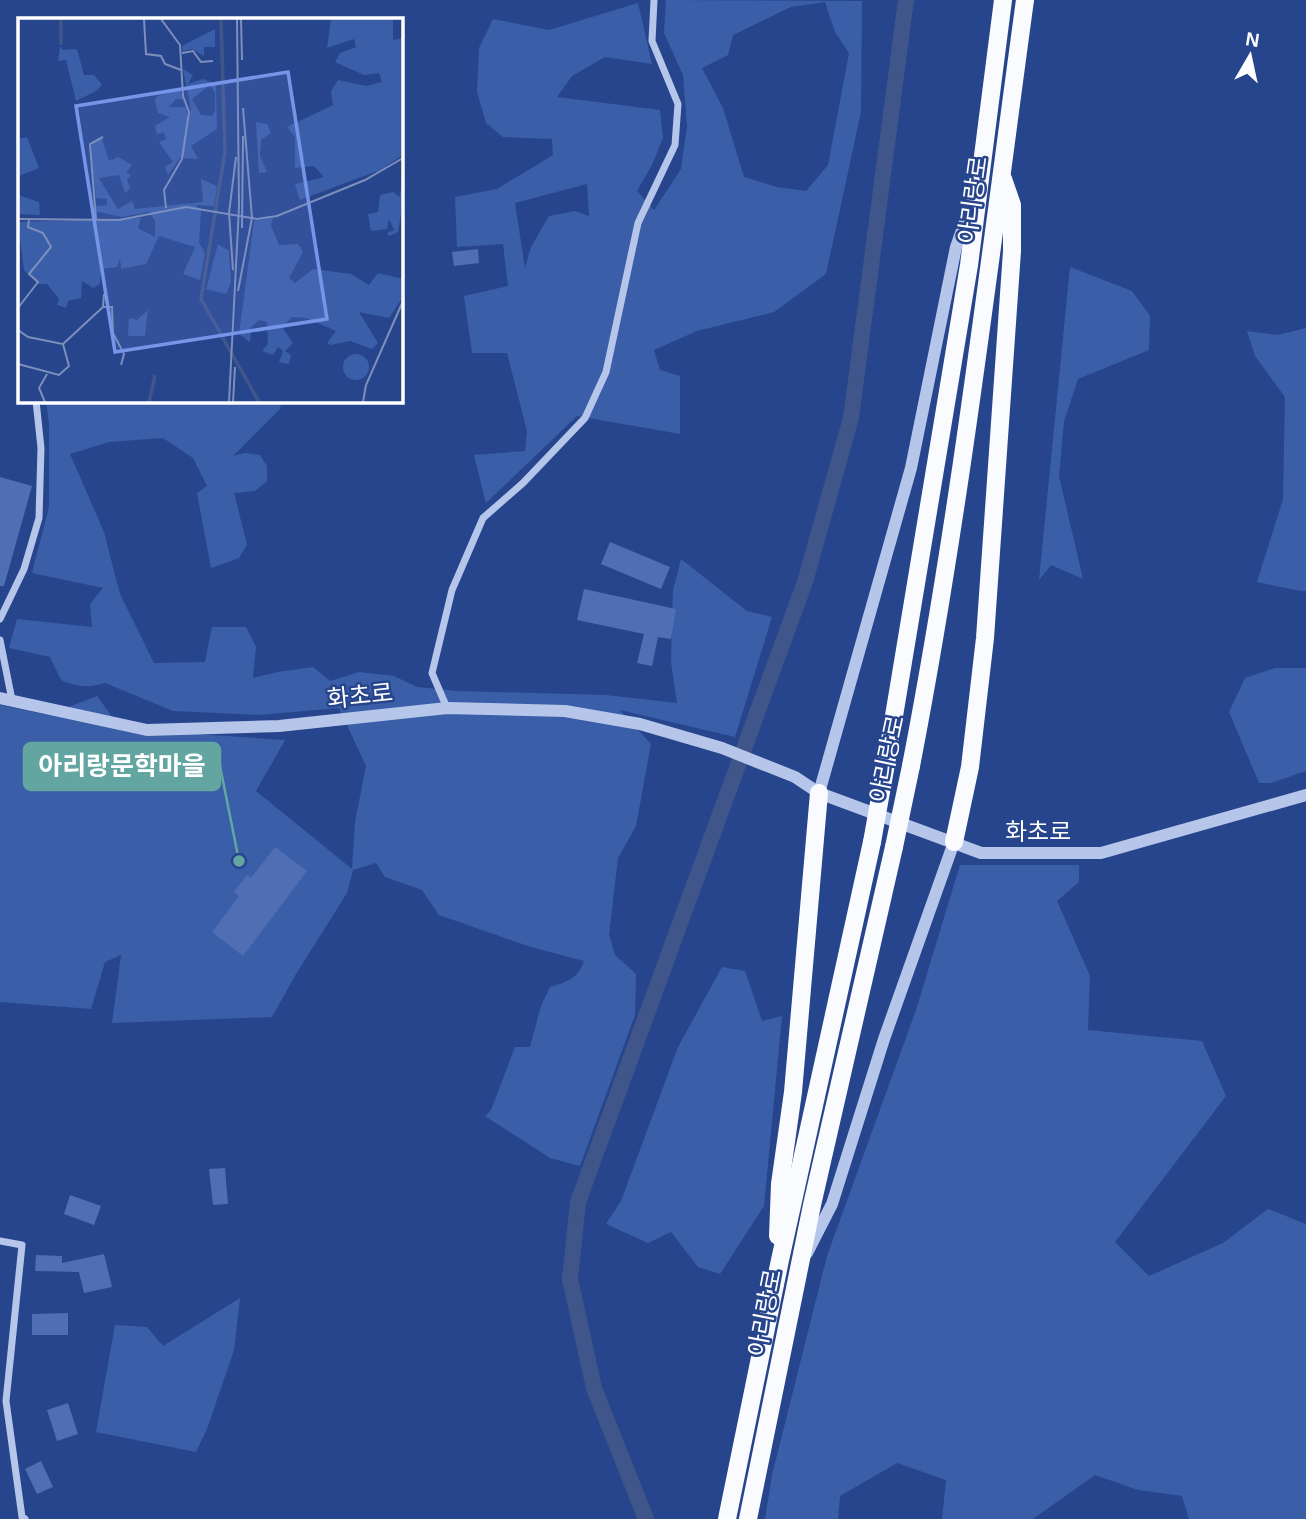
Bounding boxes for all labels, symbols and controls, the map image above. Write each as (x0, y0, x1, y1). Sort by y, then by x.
inset map (18, 18, 402, 402)
north arrow (1215, 21, 1285, 91)
text: N (1244, 28, 1261, 51)
street label: 아리랑로 (953, 154, 992, 246)
street label: 화초로 (326, 679, 394, 712)
street label: 아리랑로 (864, 713, 909, 805)
callout: 아리랑문학마을 (24, 743, 220, 790)
text: 아리랑문학마을 (38, 751, 206, 781)
street label: 화초로 (1005, 818, 1071, 845)
street label: 아리랑로 (743, 1267, 786, 1359)

